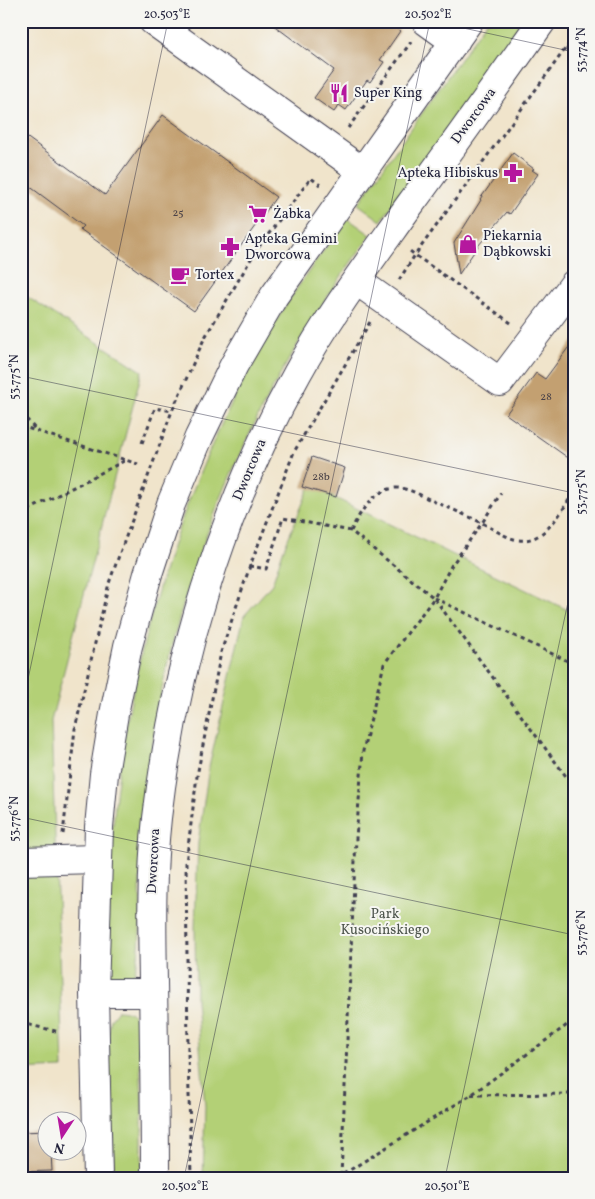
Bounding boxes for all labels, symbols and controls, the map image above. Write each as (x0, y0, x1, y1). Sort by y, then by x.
text: 20.503°E (144, 7, 190, 23)
text: 20.502°E (405, 7, 451, 23)
text: 53.774°N (574, 27, 590, 73)
restaurant icon: Super King (328, 82, 350, 104)
place label: Super King (354, 84, 422, 103)
street label: Dworcowa (447, 84, 501, 148)
pharmacy icon: Apteka Hibiskus (502, 162, 524, 184)
place label: Apteka Hibiskus (398, 164, 498, 183)
supermarket icon: Żabka (247, 203, 269, 225)
place label: Żabka (273, 205, 311, 224)
house number: 25 (172, 206, 184, 221)
place label: Piekarnia Dąbkowski (483, 227, 551, 262)
place label: Apteka Gemini Dworcowa (245, 230, 337, 265)
shop icon: Piekarnia Dąbkowski (457, 233, 479, 255)
pharmacy icon: Apteka Gemini Dworcowa (219, 236, 241, 258)
cafe icon: Tortex (169, 264, 191, 286)
place label: Tortex (195, 266, 234, 285)
text: 53.775°N (7, 354, 23, 400)
house number: 28 (540, 390, 552, 405)
street label: Dworcowa (228, 436, 272, 504)
text: 53.775°N (574, 469, 590, 515)
house number: 28b (312, 470, 330, 485)
text: 53.776°N (7, 796, 23, 842)
street label: Dworcowa (143, 828, 165, 894)
park label: Park Kusocińskiego (341, 905, 429, 940)
text: 53.776°N (574, 910, 590, 956)
north arrow (38, 1112, 88, 1162)
text: N (53, 1137, 67, 1158)
text: 20.502°E (162, 1179, 208, 1195)
text: 20.501°E (424, 1179, 470, 1195)

